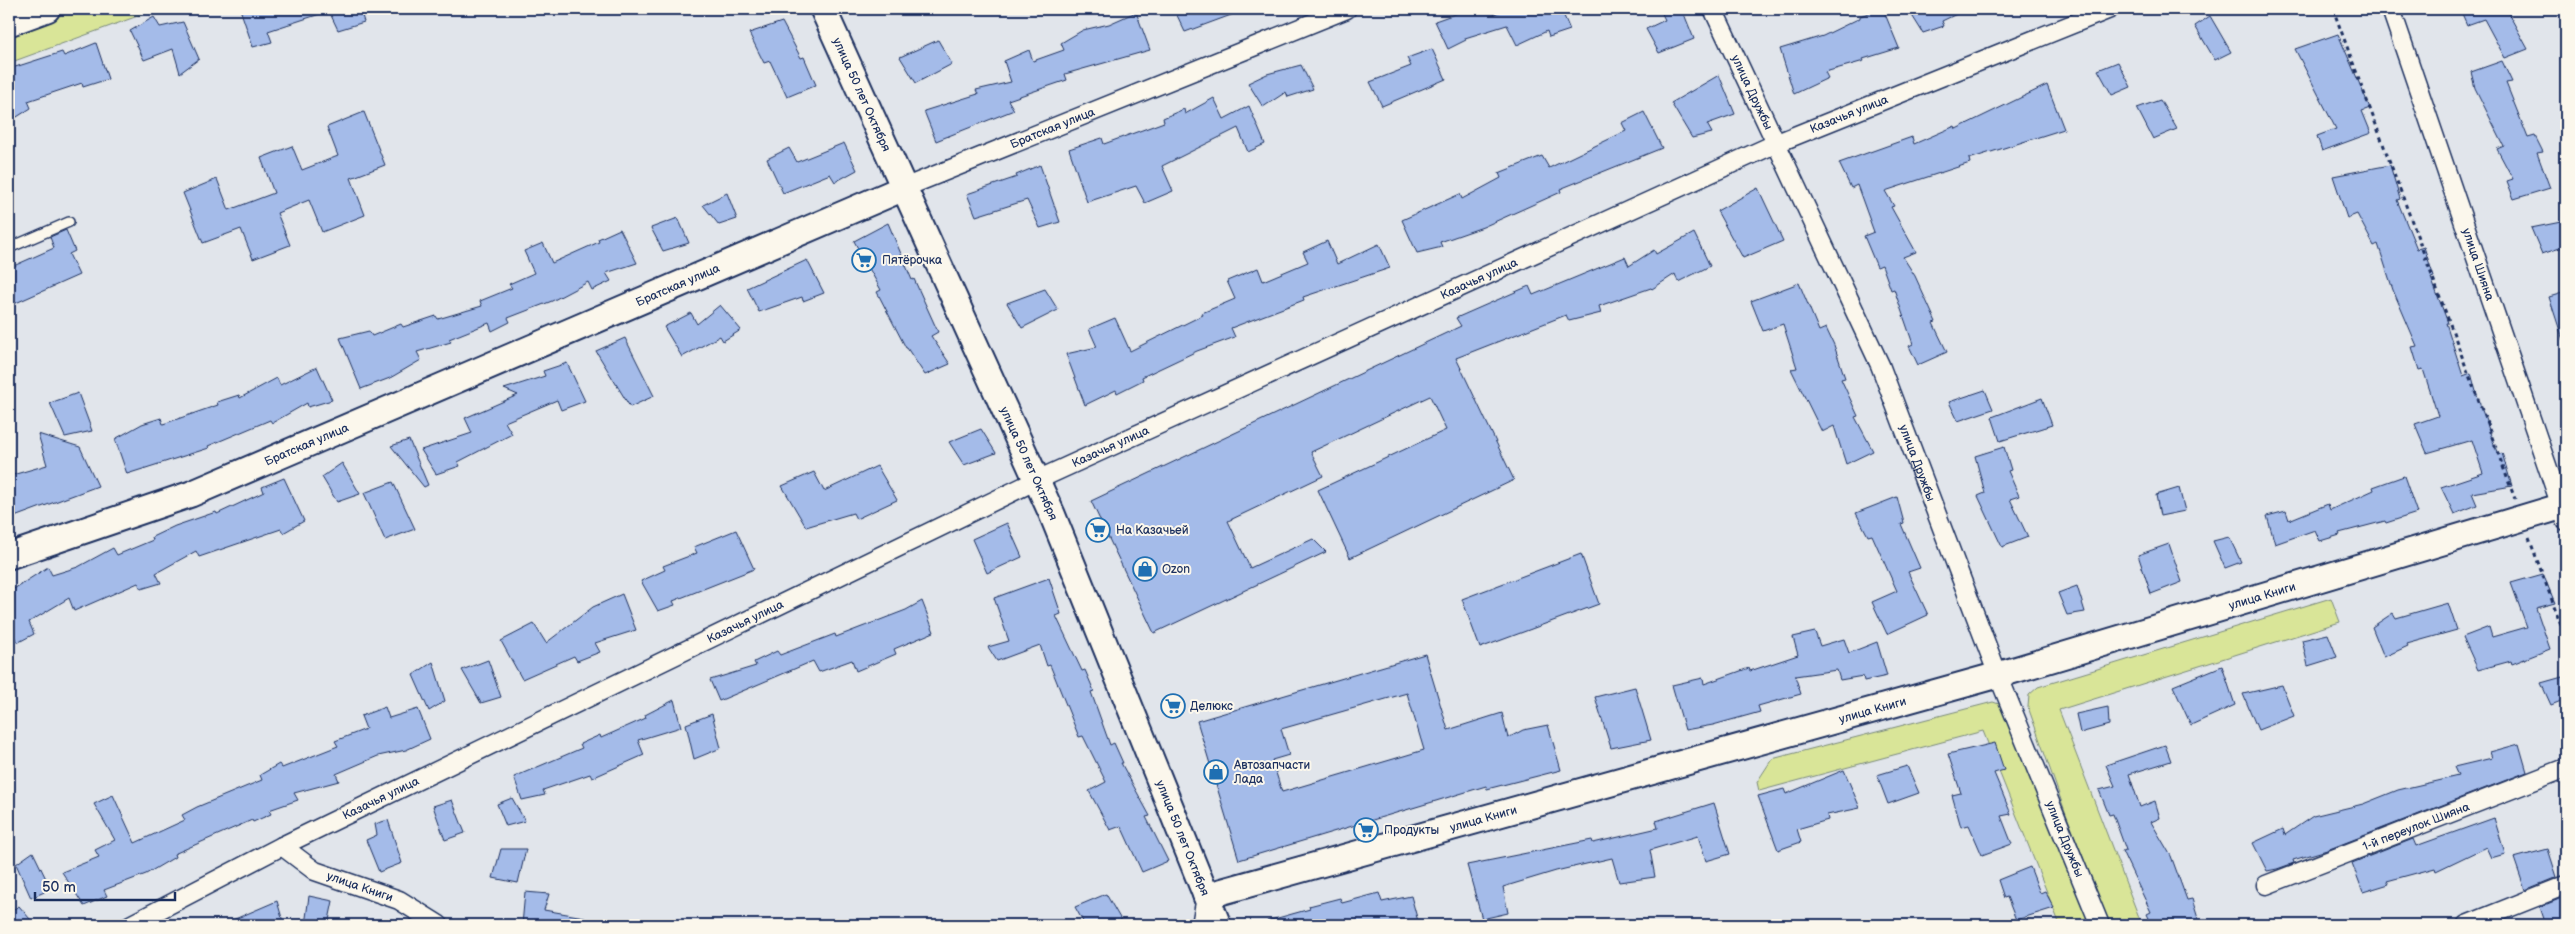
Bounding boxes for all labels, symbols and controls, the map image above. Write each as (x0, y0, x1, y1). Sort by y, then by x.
street label: улица 50 лет Октября (830, 35, 894, 154)
street label: улица Дружбы (1728, 52, 1776, 132)
street label: Казачья улица (1808, 92, 1890, 137)
street label: Братская улица (1008, 104, 1097, 152)
street label: улица Шияна (2459, 226, 2498, 303)
supermarket icon: Пятёрочка (851, 247, 877, 273)
place label: Пятёрочка (882, 253, 942, 268)
street label: Казачья улица (1438, 255, 1520, 303)
street label: Братская улица (633, 260, 722, 310)
street label: улица 50 лет Октября (997, 404, 1061, 523)
street label: Братская улица (262, 420, 351, 469)
street label: улица Дружбы (1896, 422, 1939, 503)
street label: Казачья улица (1070, 423, 1151, 471)
supermarket icon: На Казачьей (1085, 517, 1111, 543)
place label: На Казачьей (1116, 523, 1189, 538)
shop icon: Ozon (1132, 556, 1158, 582)
place label: Ozon (1162, 562, 1190, 577)
street label: улица Книги (2227, 579, 2297, 613)
street label: Казачья улица (705, 597, 786, 646)
supermarket icon: Делюкс (1160, 693, 1186, 719)
street label: улица Книги (1837, 693, 1908, 727)
place label: Делюкс (1190, 699, 1233, 714)
place label: Автозапчасти Лада (1233, 758, 1310, 787)
shop icon: Автозапчасти Лада (1203, 759, 1229, 785)
street label: Казачья улица (340, 773, 421, 823)
street label: улица 50 лет Октября (1153, 778, 1213, 898)
street label: улица Дружбы (2043, 799, 2087, 879)
street label: 1-й переулок Шияна (2360, 799, 2472, 854)
street label: улица Книги (1448, 802, 1519, 835)
supermarket icon: Продукты (1353, 817, 1379, 843)
place label: Продукты (1384, 823, 1439, 838)
street label: улица Книги (325, 868, 395, 905)
scale bar (35, 869, 175, 901)
text: 50 m (42, 878, 76, 897)

